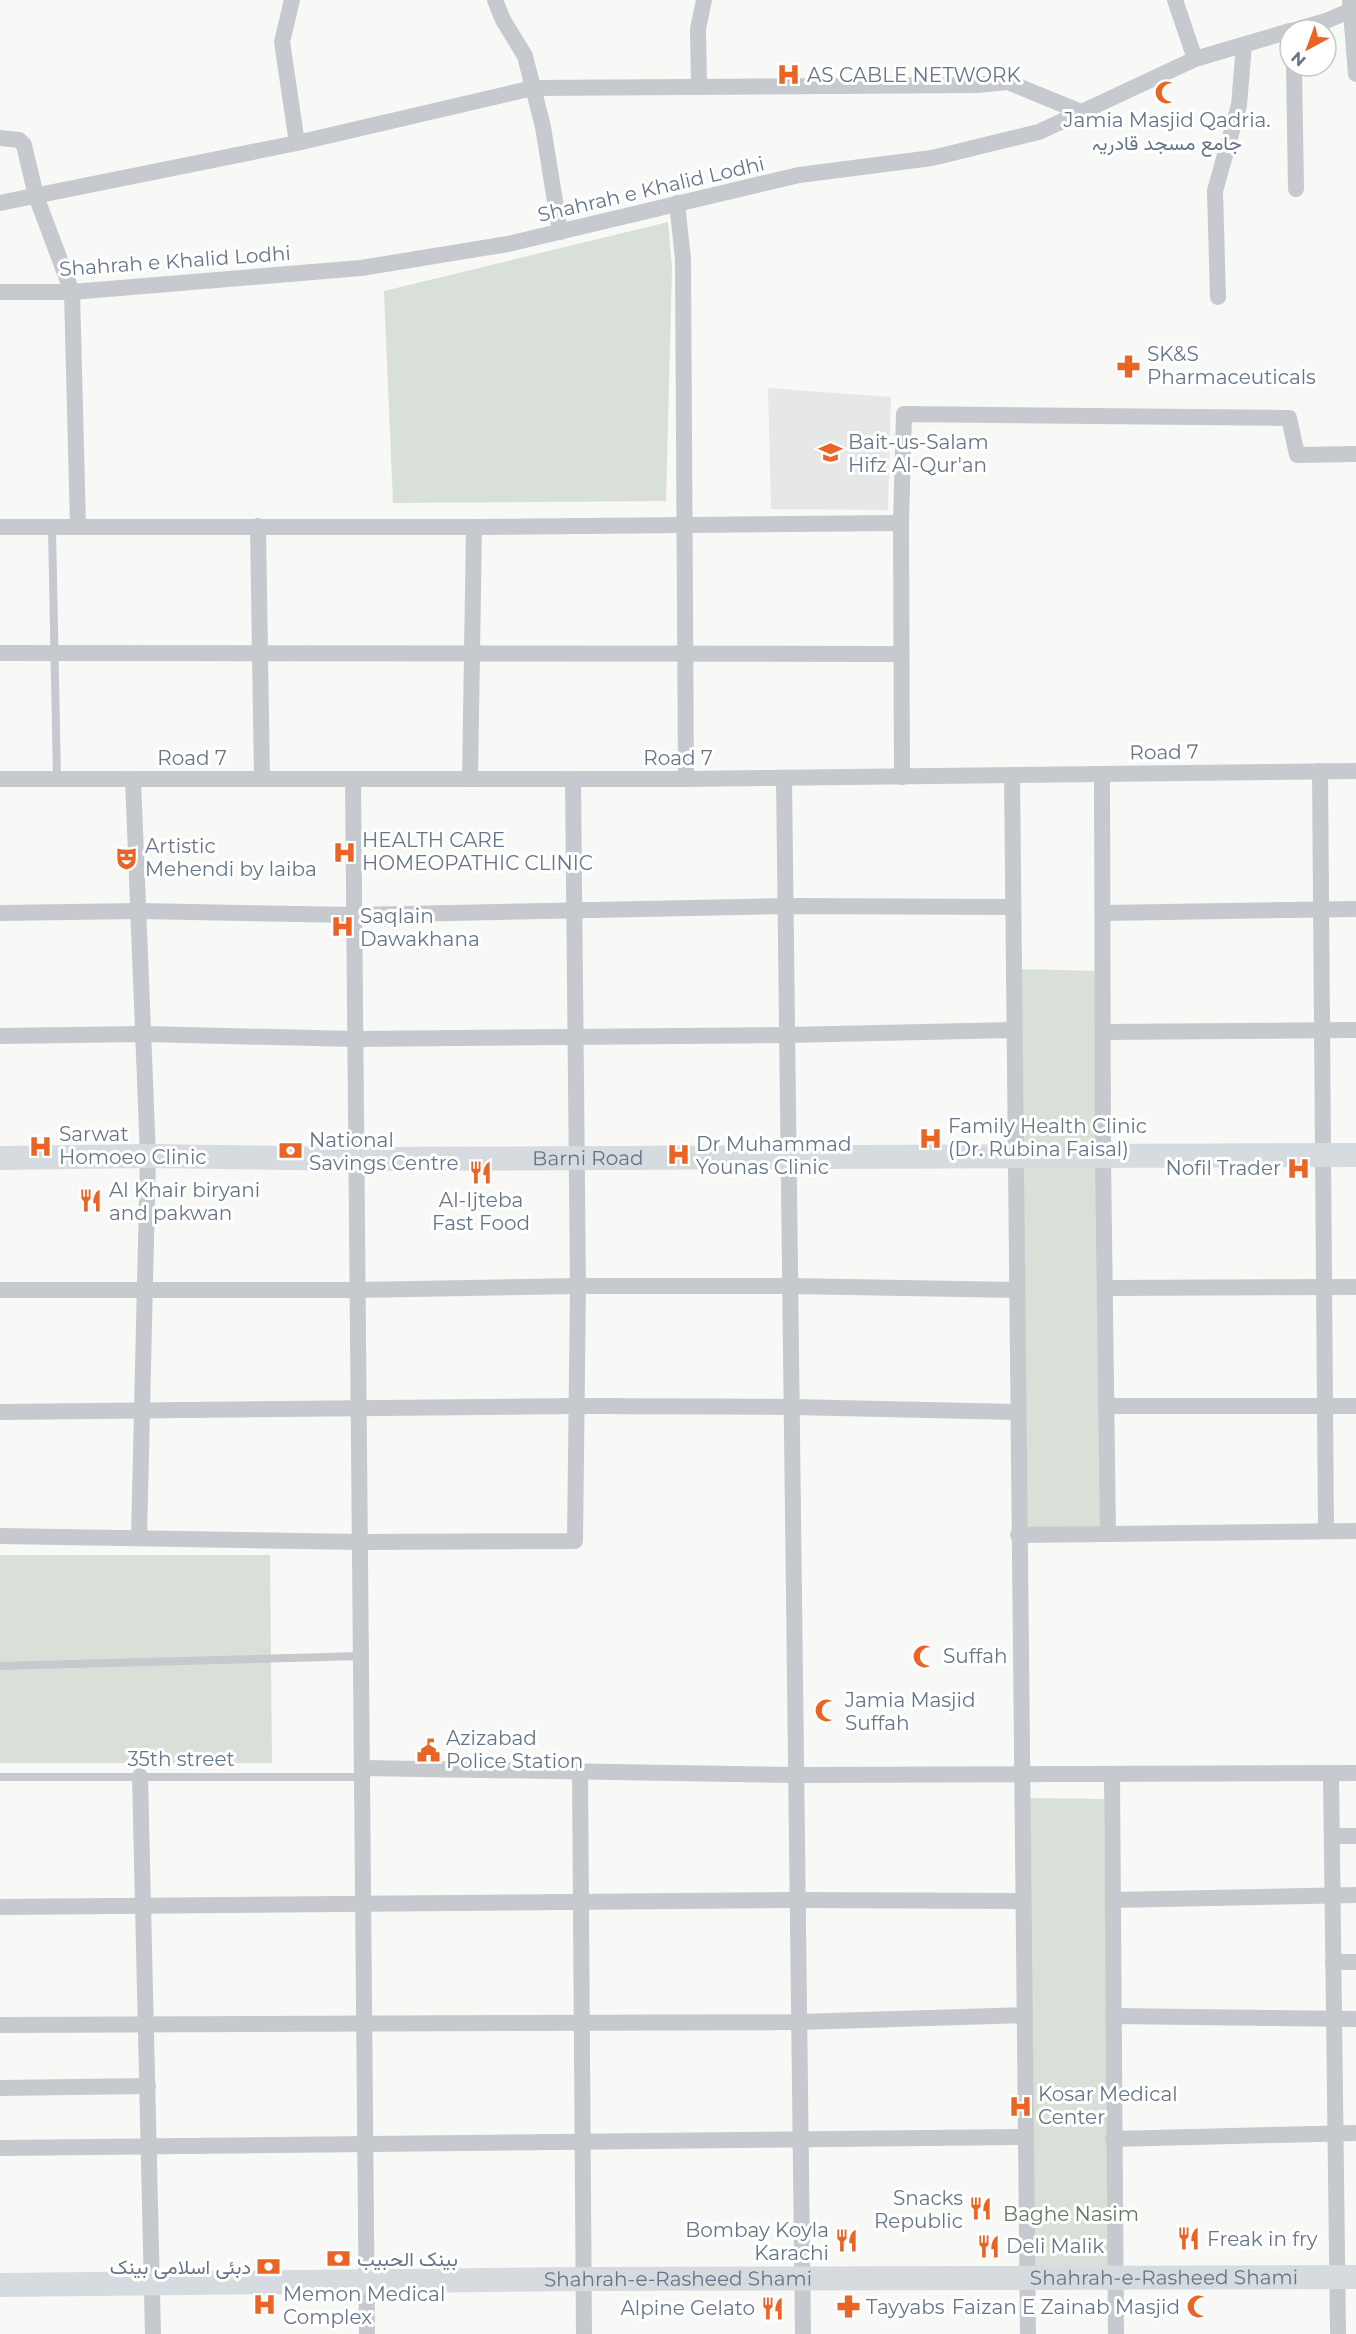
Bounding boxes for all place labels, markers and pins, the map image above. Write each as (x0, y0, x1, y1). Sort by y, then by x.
hospital icon: AS CABLE NETWORK (776, 62, 802, 88)
place label: AS CABLE NETWORK (807, 63, 1022, 87)
mosque icon: Jamia Masjid Qadria. جامع مسجد قادریہ (1154, 80, 1180, 106)
place label: Jamia Masjid Qadria. جامع مسجد قادریہ (1062, 108, 1271, 157)
place label: SK&S Pharmaceuticals (1147, 342, 1316, 389)
pharmacy icon: SK&S Pharmaceuticals (1116, 353, 1142, 379)
place label: Bait-us-Salam Hifz Al-Qur'an (848, 430, 989, 477)
school or university icon: Bait-us-Salam Hifz Al-Qur'an (817, 440, 843, 466)
place label: HEALTH CARE HOMEOPATHIC CLINIC (362, 828, 593, 875)
place label: Artistic Mehendi by laiba (145, 834, 317, 881)
hospital icon: HEALTH CARE HOMEOPATHIC CLINIC (331, 839, 357, 865)
theatre icon: Artistic Mehendi by laiba (114, 845, 140, 871)
place label: Saqlain Dawakhana (360, 904, 480, 951)
hospital icon: Saqlain Dawakhana (329, 914, 355, 940)
place label: Family Health Clinic (Dr. Rubina Faisal) (948, 1114, 1147, 1161)
place label: Sarwat Homoeo Clinic (59, 1122, 207, 1169)
hospital icon: Family Health Clinic (Dr. Rubina Faisal) (917, 1125, 943, 1151)
place label: National Savings Centre (309, 1128, 459, 1175)
place label: Dr Muhammad Younas Clinic (696, 1132, 851, 1179)
hospital icon: Sarwat Homoeo Clinic (28, 1133, 54, 1159)
bank icon: National Savings Centre (278, 1138, 304, 1164)
hospital icon: Dr Muhammad Younas Clinic (665, 1142, 691, 1168)
hospital icon: Nofil Trader (1286, 1155, 1312, 1181)
place label: Nofil Trader (1166, 1156, 1281, 1180)
restaurant icon: Al-Ijteba Fast Food (468, 1160, 494, 1186)
place label: Al Khair biryani and pakwan (109, 1178, 260, 1225)
restaurant icon: Al Khair biryani and pakwan (78, 1188, 104, 1214)
place label: Al-Ijteba Fast Food (432, 1188, 530, 1235)
mosque icon: Suffah (912, 1643, 938, 1669)
place label: Suffah (943, 1644, 1007, 1668)
place label: Jamia Masjid Suffah (844, 1688, 976, 1735)
mosque icon: Jamia Masjid Suffah (814, 1698, 840, 1724)
place label: Azizabad Police Station (446, 1726, 583, 1773)
public building icon: Azizabad Police Station (415, 1737, 441, 1763)
place label: Kosar Medical Center (1038, 2082, 1178, 2129)
hospital icon: Kosar Medical Center (1007, 2093, 1033, 2119)
place label: Snacks Republic (874, 2186, 963, 2233)
restaurant icon: Snacks Republic (968, 2196, 994, 2222)
place label: Bombay Koyla Karachi (685, 2218, 829, 2265)
restaurant icon: Freak in fry (1176, 2226, 1202, 2252)
place label: Freak in fry (1207, 2227, 1318, 2251)
restaurant icon: Bombay Koyla Karachi (834, 2228, 860, 2254)
restaurant icon: Deli Malik (975, 2233, 1001, 2259)
place label: Deli Malik (1006, 2234, 1104, 2258)
bank icon: بينک الحبيب (326, 2246, 352, 2272)
place label: بينک الحبيب (357, 2247, 458, 2271)
bank icon: دبئی اسلامی بینک (256, 2254, 282, 2280)
place label: دبئی اسلامی بینک (110, 2255, 251, 2279)
place label: Memon Medical Complex (283, 2282, 445, 2329)
hospital icon: Memon Medical Complex (252, 2292, 278, 2318)
pharmacy icon: Tayyabs (835, 2294, 861, 2320)
mosque icon: Faizan E Zainab Masjid (1185, 2294, 1211, 2320)
restaurant icon: Alpine Gelato (760, 2295, 786, 2321)
place label: Tayyabs (866, 2295, 945, 2319)
place label: Faizan E Zainab Masjid (952, 2295, 1180, 2319)
place label: Alpine Gelato (620, 2296, 755, 2320)

